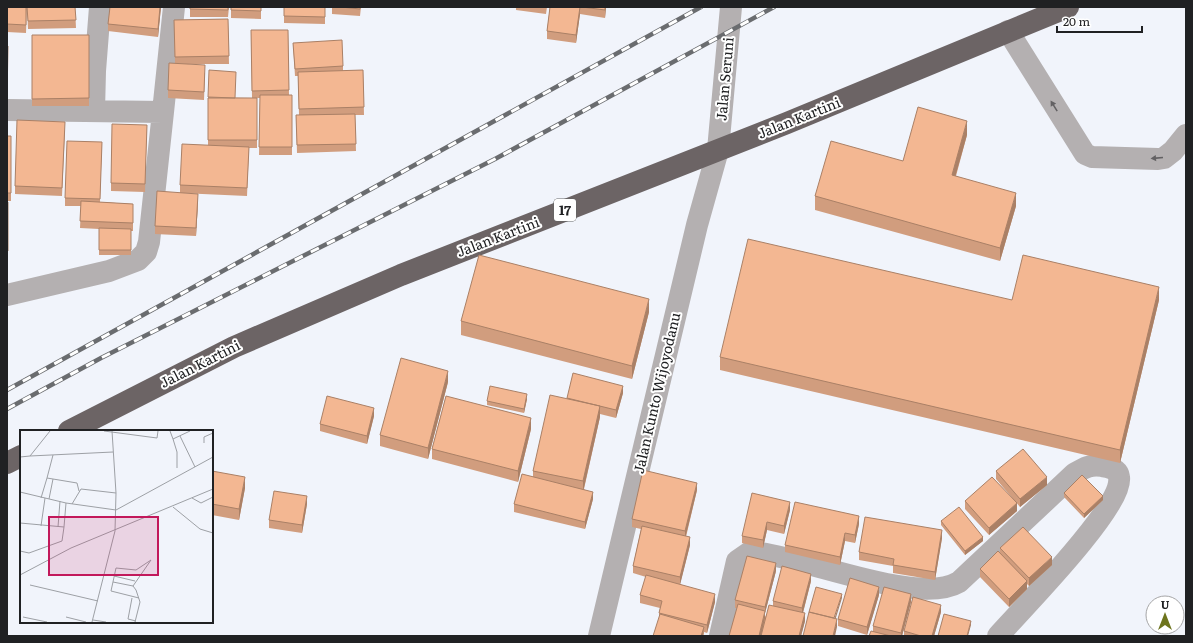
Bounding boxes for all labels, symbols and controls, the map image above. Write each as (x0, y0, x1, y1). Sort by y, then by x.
scale bar (1057, 8, 1142, 34)
text: 20 m (1063, 12, 1090, 30)
street label: Jalan Seruni (710, 36, 738, 122)
street label: Jalan Kartini (754, 91, 843, 143)
one-way arrow (1050, 101, 1058, 111)
one-way arrow (1151, 155, 1163, 161)
road number: 17 (554, 199, 576, 221)
street label: Jalan Kartini (453, 211, 542, 261)
street label: Jalan Kunto Wijoyodanu (628, 310, 684, 475)
street label: Jalan Kartini (156, 334, 243, 392)
inset map (20, 430, 213, 623)
north arrow (1145, 595, 1185, 635)
text: U (1161, 596, 1170, 612)

